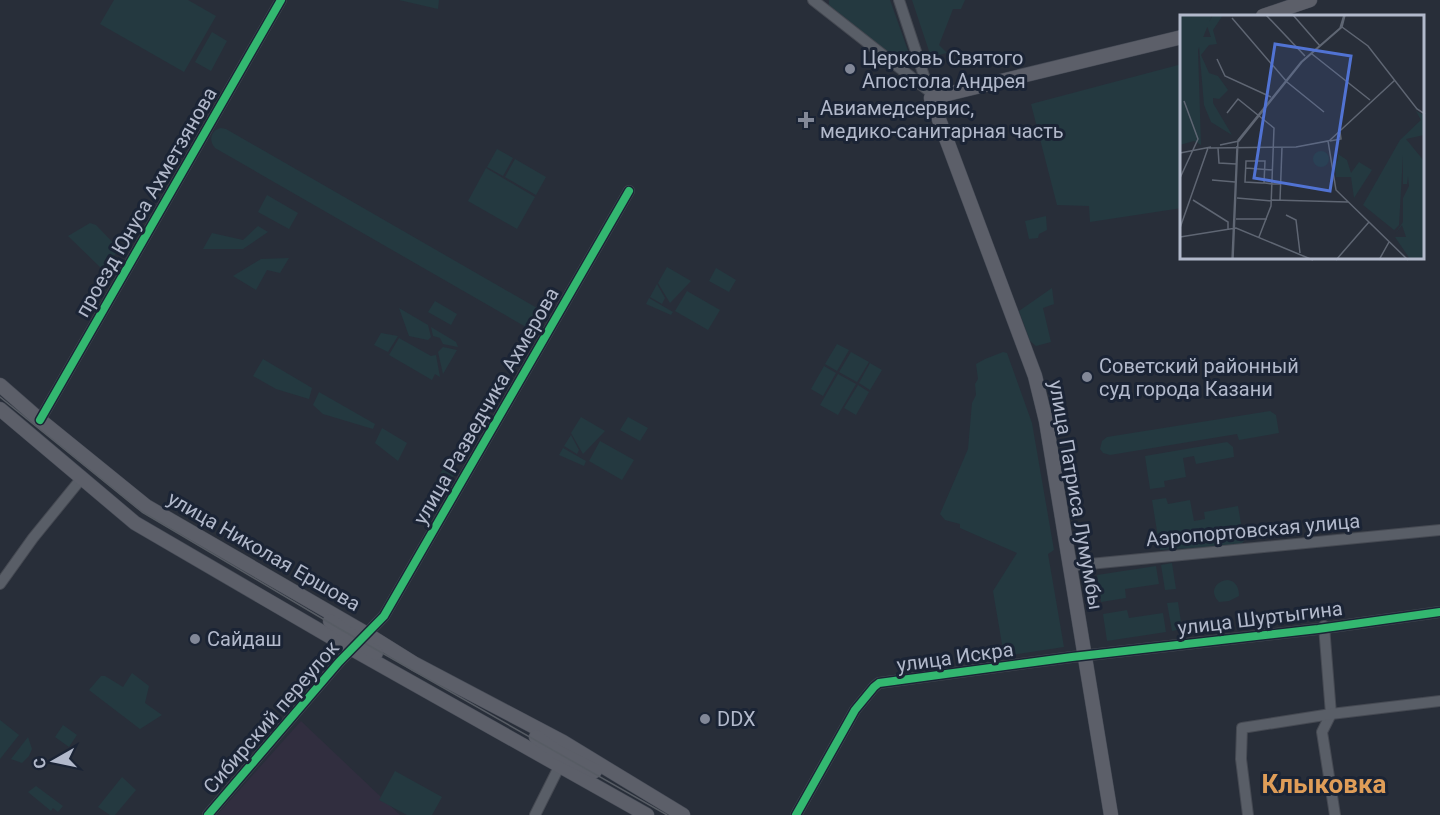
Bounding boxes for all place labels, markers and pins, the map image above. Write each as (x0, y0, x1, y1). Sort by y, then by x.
place label: Церковь Святого Апостола Андрея (862, 46, 1026, 93)
marker: Церковь Святого Апостола Андрея (843, 62, 857, 76)
place label: Авиамедсервис, медико-санитарная часть (820, 96, 1064, 143)
marker: Авиамедсервис, медико-санитарная часть (797, 111, 815, 129)
place label: Советский районный суд города Казани (1099, 354, 1299, 401)
marker: Советский районный суд города Казани (1080, 370, 1094, 384)
place label: Сайдаш (207, 627, 282, 651)
marker: Сайдаш (188, 632, 202, 646)
place label: DDX (717, 707, 756, 731)
marker: DDX (698, 712, 712, 726)

